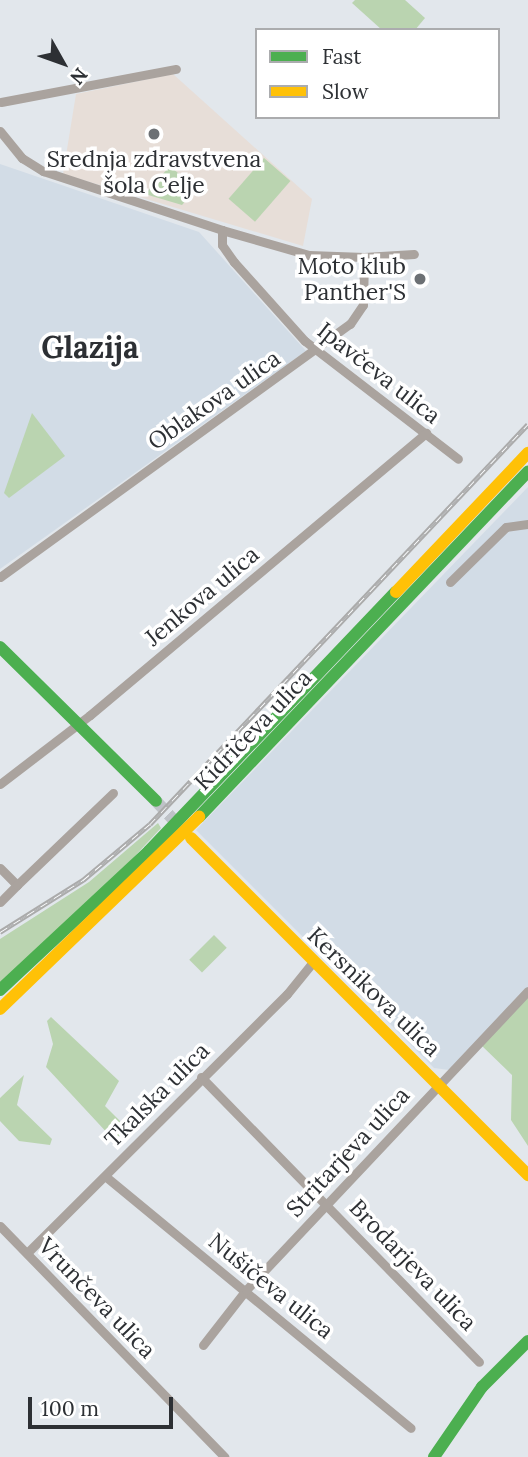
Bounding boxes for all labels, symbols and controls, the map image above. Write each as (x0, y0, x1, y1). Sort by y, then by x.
north arrow (28, 28, 98, 98)
legend (255, 28, 500, 119)
text: Fast (322, 43, 361, 70)
text: N (65, 63, 93, 90)
text: Slow (322, 78, 369, 105)
marker: Srednja zdravstvena šola Celje (146, 126, 162, 142)
place label: Srednja zdravstvena šola Celje (47, 145, 261, 199)
place label: Moto klub Panther'S (297, 252, 406, 306)
marker: Moto klub Panther'S (412, 271, 428, 287)
street label: Ipavčeva ulica (312, 316, 446, 430)
district label: Glazija (41, 329, 139, 365)
street label: Oblakova ulica (143, 344, 285, 456)
street label: Jenkova ulica (140, 540, 264, 652)
street label: Kidričeva ulica (189, 664, 317, 796)
street label: Kersnikova ulica (302, 922, 446, 1062)
street label: Tkalska ulica (99, 1037, 215, 1153)
street label: Stritarjeva ulica (281, 1081, 415, 1223)
street label: Brodarjeva ulica (344, 1194, 482, 1336)
street label: Nušičeva ulica (203, 1227, 339, 1345)
street label: Vrunčeva ulica (33, 1232, 161, 1364)
scale bar (32, 1384, 177, 1428)
text: 100 m (41, 1395, 99, 1422)

